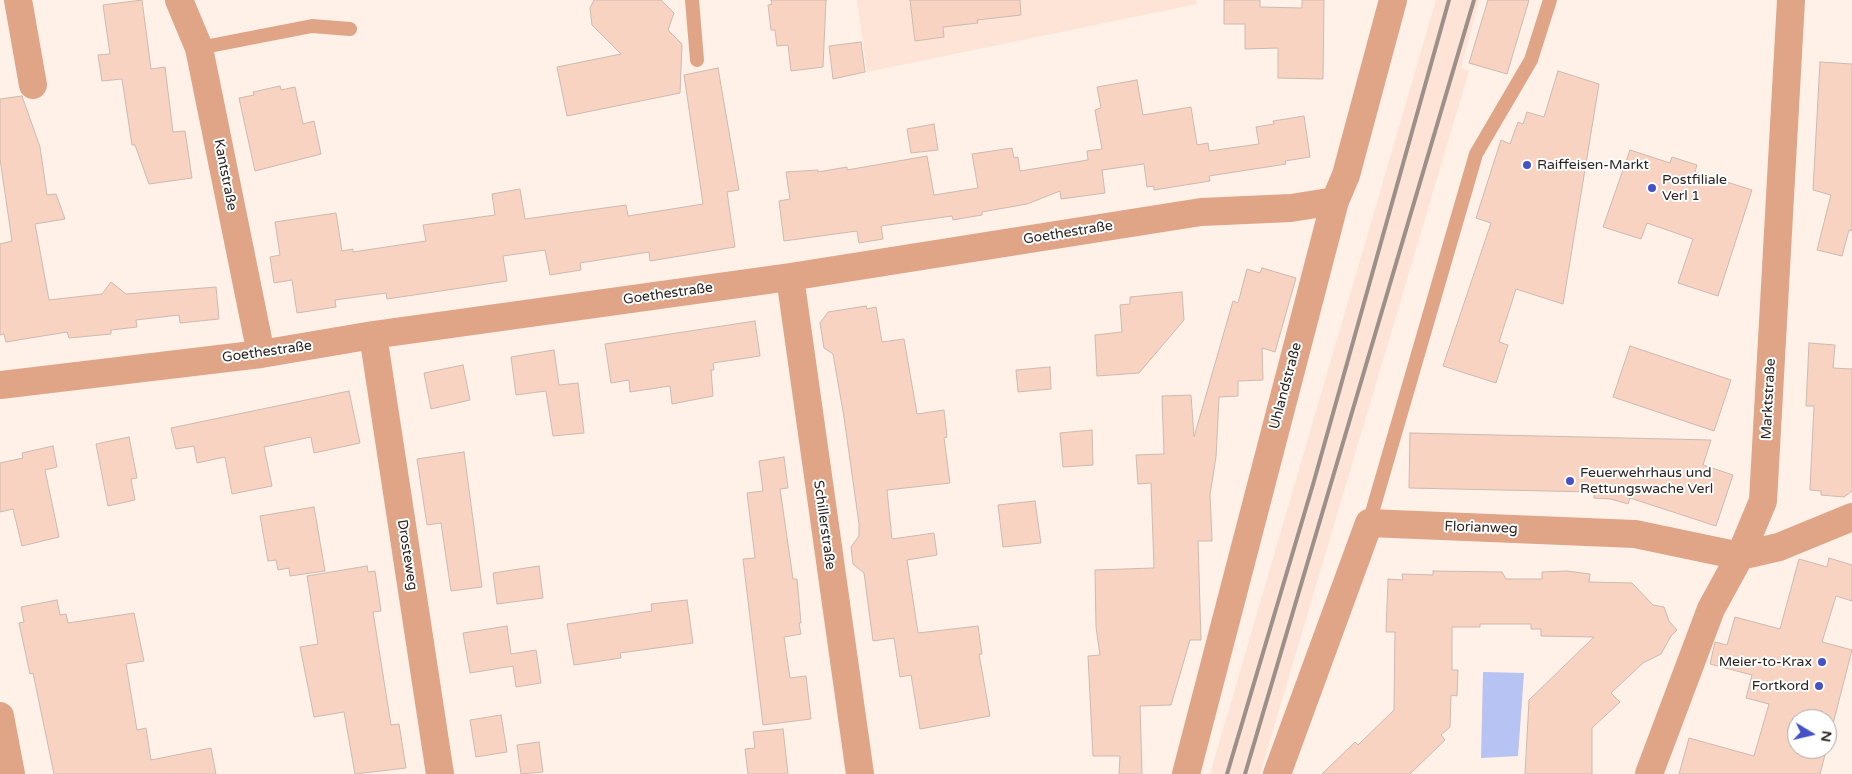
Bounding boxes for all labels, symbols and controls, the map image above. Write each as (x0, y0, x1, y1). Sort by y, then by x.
street label: Kantstraße (210, 138, 240, 212)
place label: Raiffeisen-Markt (1537, 157, 1649, 173)
marker: Raiffeisen-Markt (1521, 159, 1533, 171)
place label: Postfiliale Verl 1 (1662, 172, 1727, 204)
marker: Postfiliale Verl 1 (1646, 182, 1658, 194)
street label: Goethestraße (1022, 218, 1114, 248)
street label: Goethestraße (622, 279, 714, 309)
street label: Goethestraße (221, 337, 313, 367)
street label: Uhlandstraße (1266, 341, 1306, 431)
street label: Marktstraße (1758, 358, 1780, 440)
place label: Feuerwehrhaus und Rettungswache Verl (1580, 465, 1713, 498)
marker: Feuerwehrhaus und Rettungswache Verl (1564, 475, 1576, 487)
street label: Schillerstraße (809, 479, 839, 571)
street label: Drosteweg (393, 518, 421, 592)
street label: Florianweg (1444, 518, 1518, 538)
place label: Meier-to-Krax (1719, 654, 1812, 670)
marker: Meier-to-Krax (1816, 656, 1828, 668)
place label: Fortkord (1752, 678, 1809, 694)
marker: Fortkord (1813, 680, 1825, 692)
north arrow (1787, 709, 1837, 759)
text: N (1817, 729, 1836, 743)

